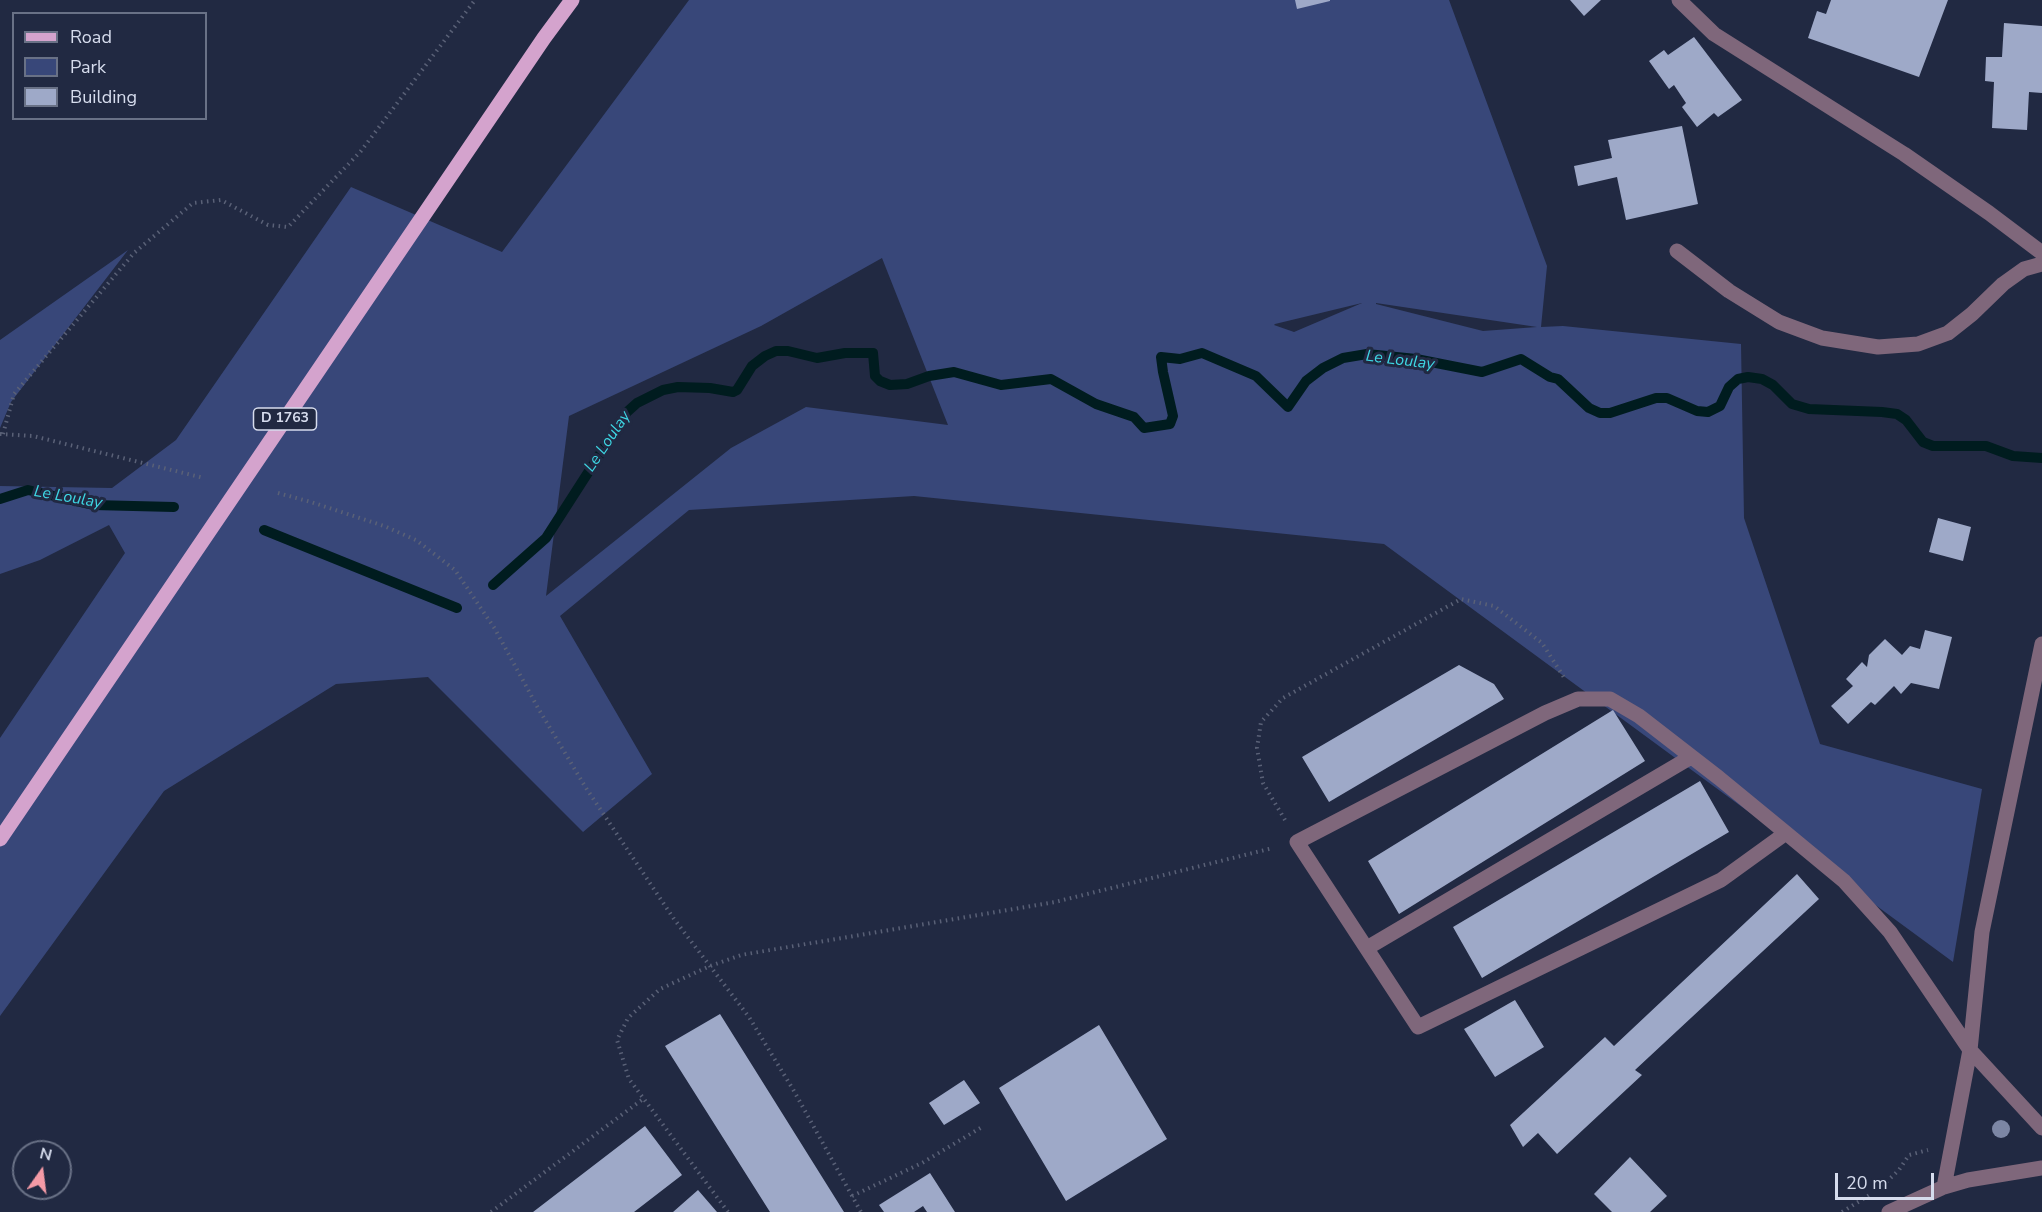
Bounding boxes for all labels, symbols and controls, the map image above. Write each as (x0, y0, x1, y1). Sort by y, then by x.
legend (12, 12, 207, 120)
text: Road (70, 25, 112, 49)
text: Park (70, 55, 106, 79)
text: Building (70, 85, 137, 109)
water label: Le Loulay (1365, 347, 1435, 375)
road number: D 1763 (254, 408, 316, 430)
water label: Le Loulay (581, 408, 635, 476)
water label: Le Loulay (32, 483, 104, 513)
north arrow (12, 1140, 72, 1200)
text: N (37, 1142, 54, 1167)
scale bar (1838, 1161, 1937, 1199)
text: 20 m (1846, 1171, 1888, 1195)

